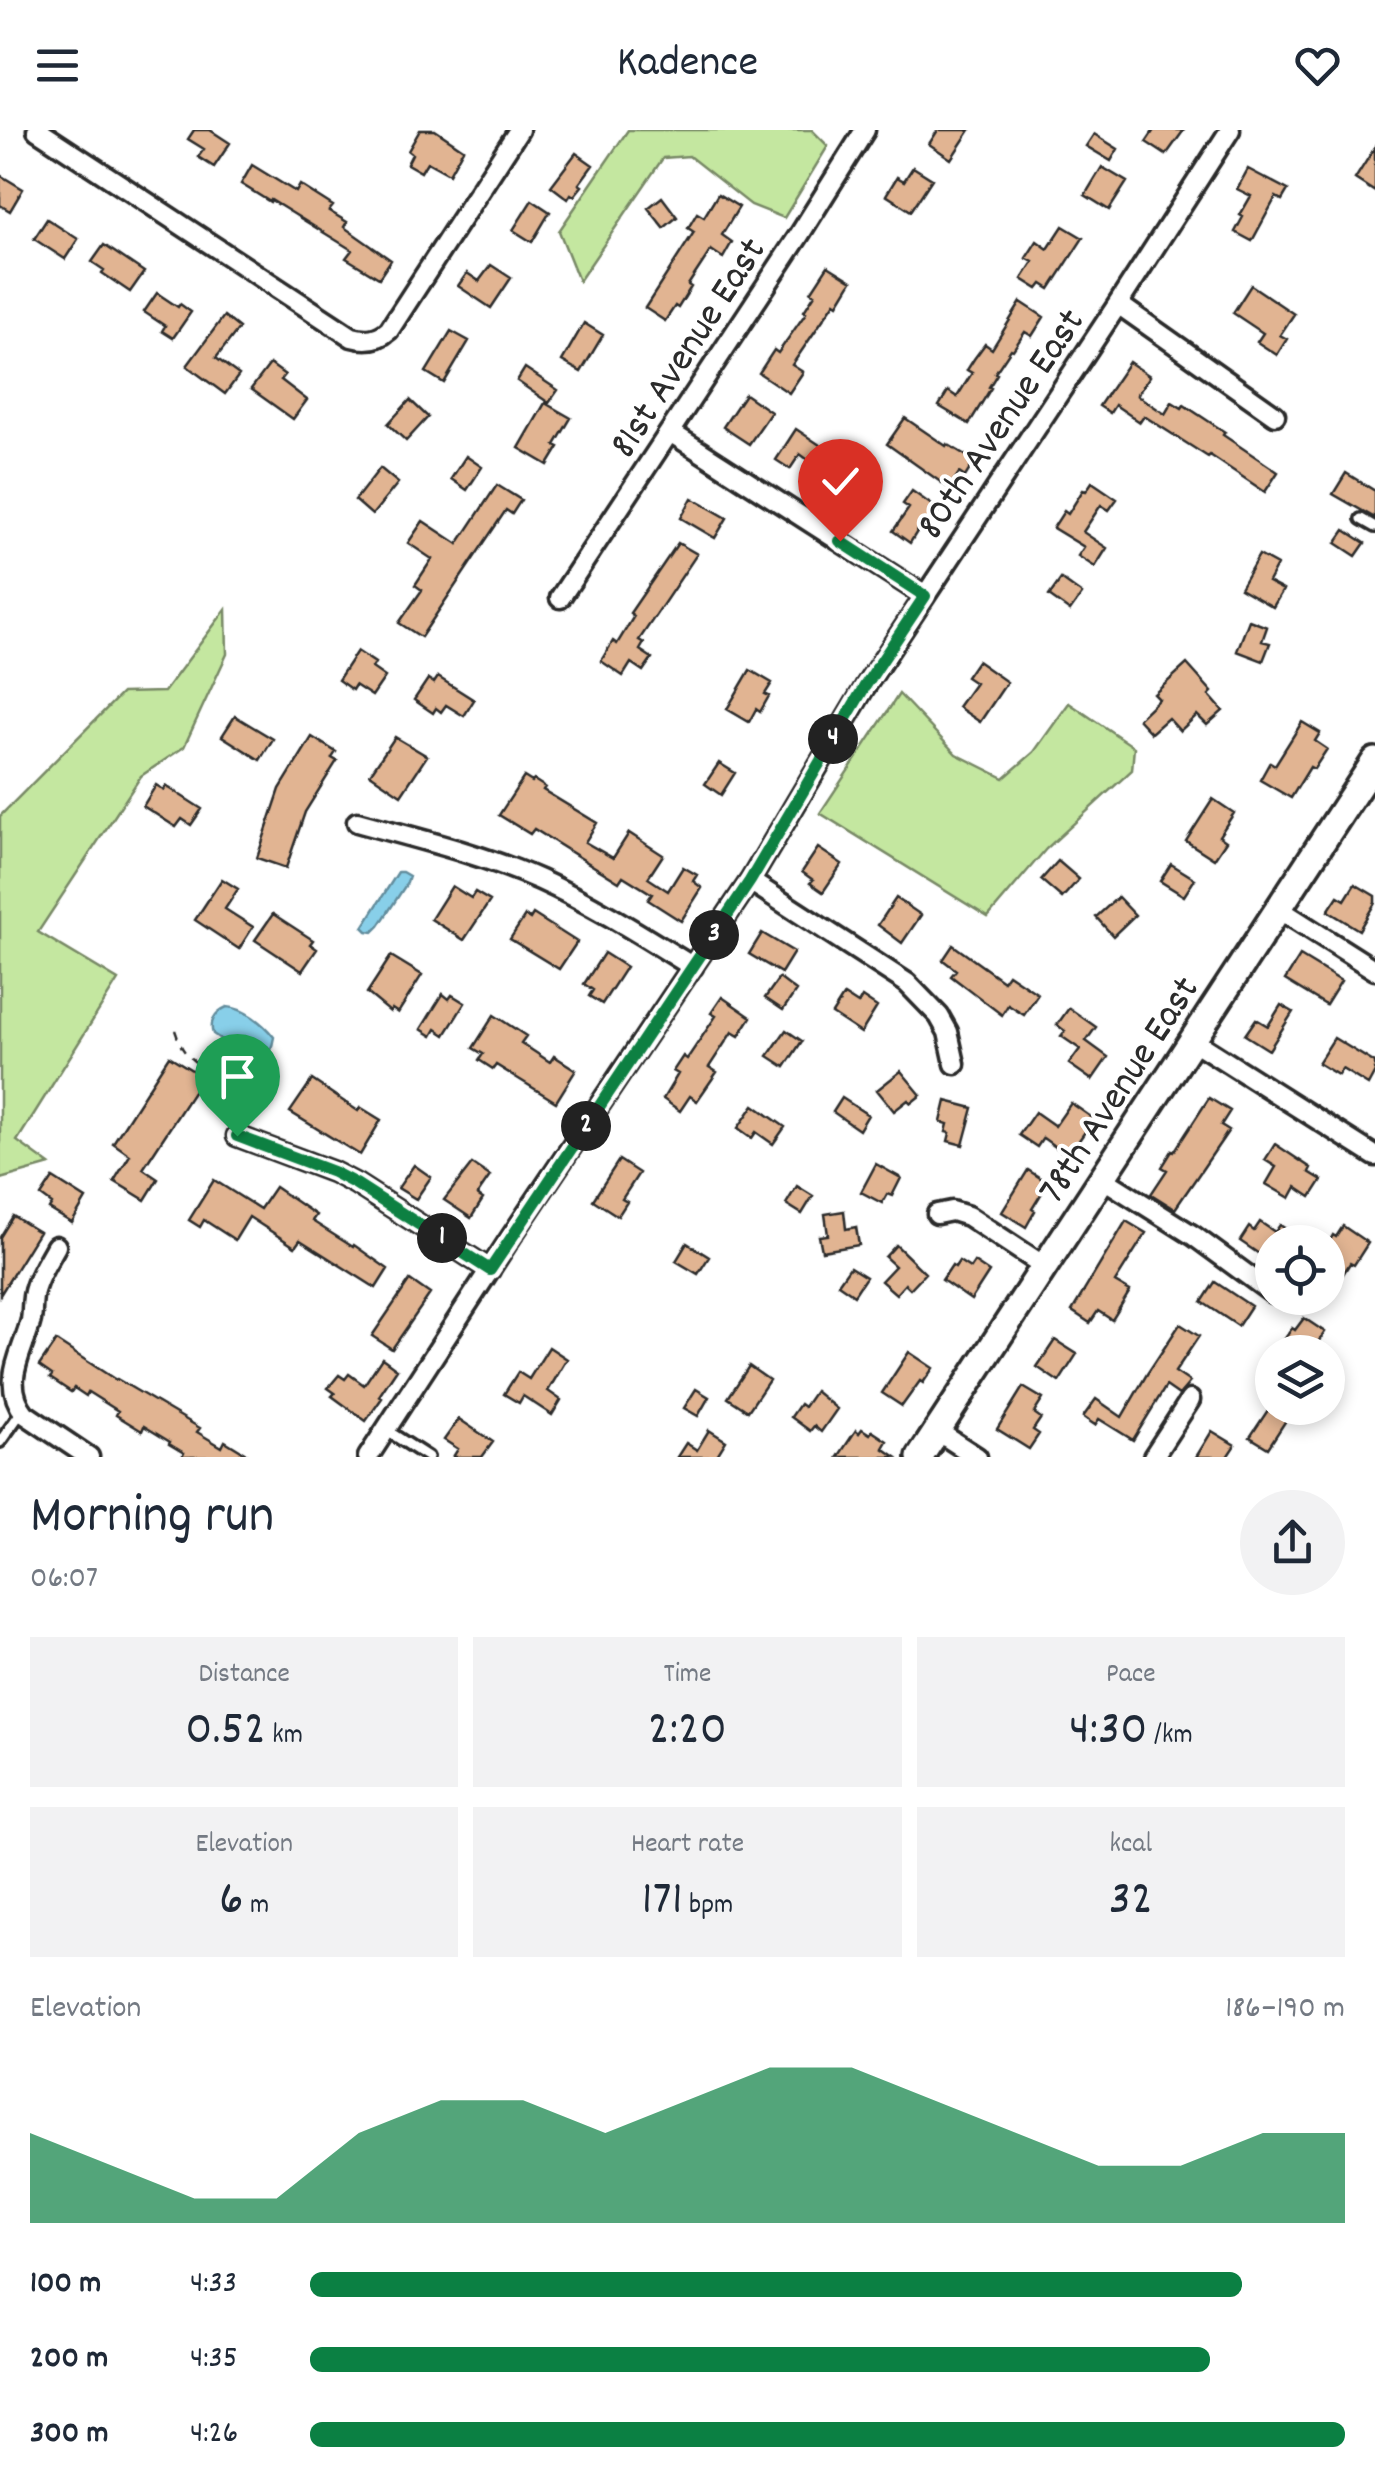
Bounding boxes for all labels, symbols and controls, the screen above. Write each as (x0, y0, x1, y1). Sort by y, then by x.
text: Kadence (617, 33, 758, 97)
icon: menu (30, 38, 85, 93)
icon: heart (1290, 38, 1345, 93)
street label: 81st Avenue East (598, 228, 783, 471)
street label: 80th Avenue East (905, 299, 1102, 552)
pin (798, 439, 883, 542)
icon: check (813, 454, 868, 509)
pin: 4 (808, 714, 858, 764)
text: 4 (827, 719, 839, 759)
pin: 3 (689, 910, 739, 960)
text: 3 (708, 915, 720, 955)
street label: 78th Avenue East (1027, 967, 1216, 1216)
pin (195, 1034, 280, 1137)
icon: arrive (210, 1049, 265, 1104)
pin: 2 (561, 1101, 611, 1151)
text: 2 (580, 1106, 592, 1146)
pin: 1 (417, 1213, 467, 1263)
text: 1 (439, 1218, 445, 1258)
map controls (1255, 1225, 1345, 1425)
button: locate (1255, 1225, 1345, 1315)
button: layers (1255, 1335, 1345, 1425)
text: Morning run (30, 1480, 274, 1559)
button: share (1240, 1490, 1345, 1595)
text: 06:07 (30, 1557, 98, 1603)
text: Distance (198, 1656, 290, 1696)
text: Time (664, 1656, 711, 1696)
text: Pace (1106, 1656, 1156, 1696)
text: 0.52 (185, 1696, 266, 1768)
text: 2:20 (648, 1696, 727, 1768)
text: 4:30 (1069, 1696, 1148, 1768)
text: km (266, 1717, 303, 1757)
text: /km (1148, 1717, 1193, 1757)
text: Elevation (195, 1826, 293, 1866)
text: Heart rate (631, 1826, 744, 1866)
text: kcal (1110, 1826, 1152, 1866)
text: 6 (219, 1866, 244, 1938)
text: 171 (642, 1866, 683, 1938)
text: 32 (1109, 1866, 1153, 1938)
text: m (244, 1887, 269, 1927)
text: bpm (683, 1887, 733, 1927)
text: Elevation (30, 1987, 141, 2033)
text: 186–190 m (1225, 1987, 1345, 2033)
text: 100 m (30, 2262, 101, 2308)
text: 4:33 (190, 2262, 237, 2308)
text: 200 m (30, 2337, 108, 2383)
text: 4:35 (190, 2337, 238, 2383)
text: 300 m (30, 2412, 108, 2458)
text: 4:26 (190, 2412, 238, 2458)

